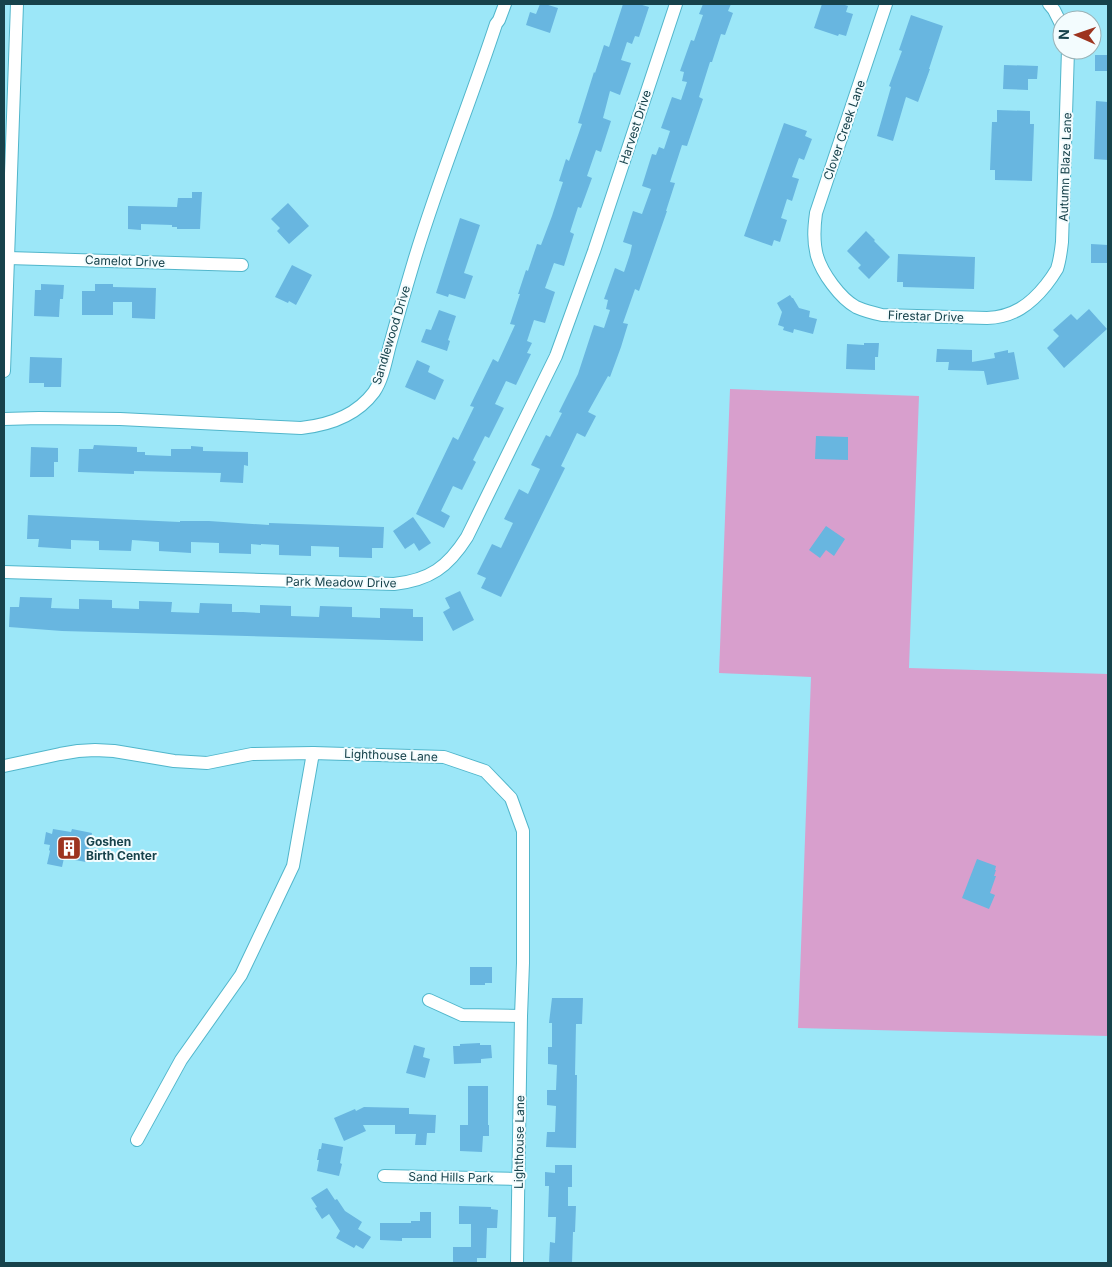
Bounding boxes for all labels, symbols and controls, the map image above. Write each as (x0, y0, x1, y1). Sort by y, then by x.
north arrow (1052, 10, 1102, 60)
text: N (1055, 29, 1072, 40)
street label: Clover Creek Lane (820, 78, 868, 182)
street label: Harvest Drive (616, 88, 654, 166)
street label: Autumn Blaze Lane (1056, 112, 1074, 222)
street label: Camelot Drive (85, 252, 165, 270)
street label: Sandlewood Drive (369, 284, 413, 386)
street label: Firestar Drive (888, 307, 964, 325)
street label: Park Meadow Drive (285, 574, 397, 590)
street label: Lighthouse Lane (344, 746, 438, 764)
place label: Goshen Birth Center (86, 834, 157, 863)
building icon: Goshen Birth Center (56, 835, 82, 861)
street label: Lighthouse Lane (511, 1095, 527, 1189)
street label: Sand Hills Park (408, 1169, 494, 1185)

